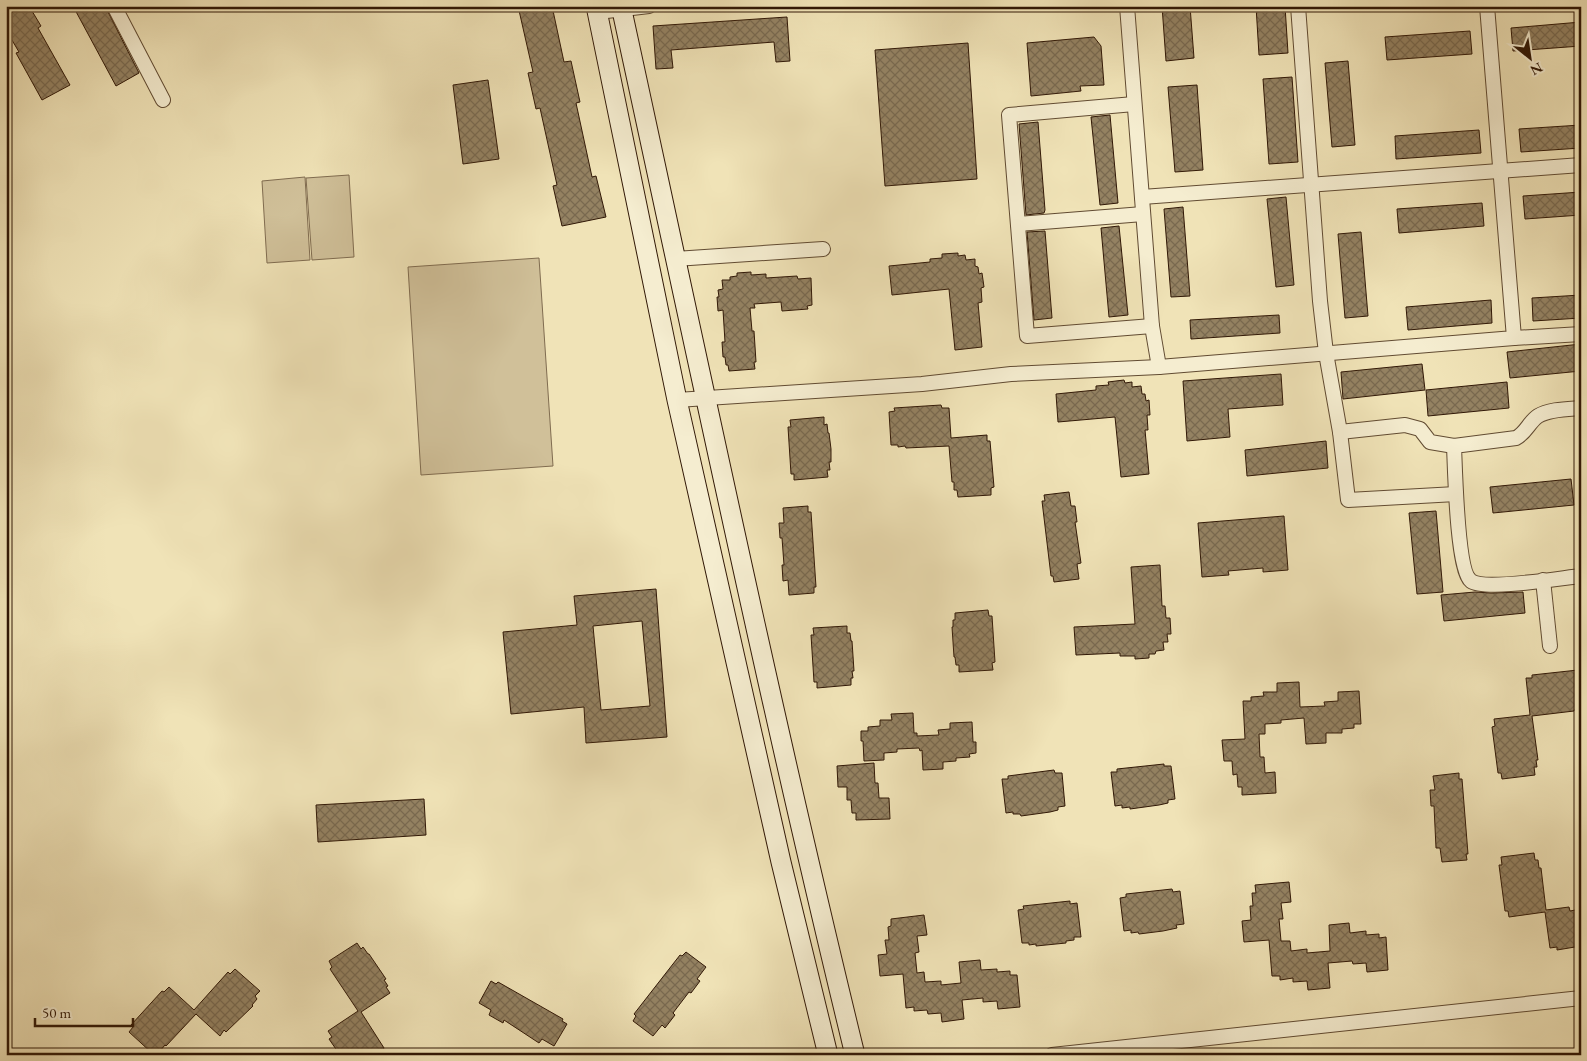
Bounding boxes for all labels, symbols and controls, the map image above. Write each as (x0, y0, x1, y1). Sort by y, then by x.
north arrow (1504, 32, 1554, 82)
text: N (1527, 59, 1546, 80)
scale bar (35, 996, 132, 1028)
text: 50 m (42, 1003, 71, 1022)

